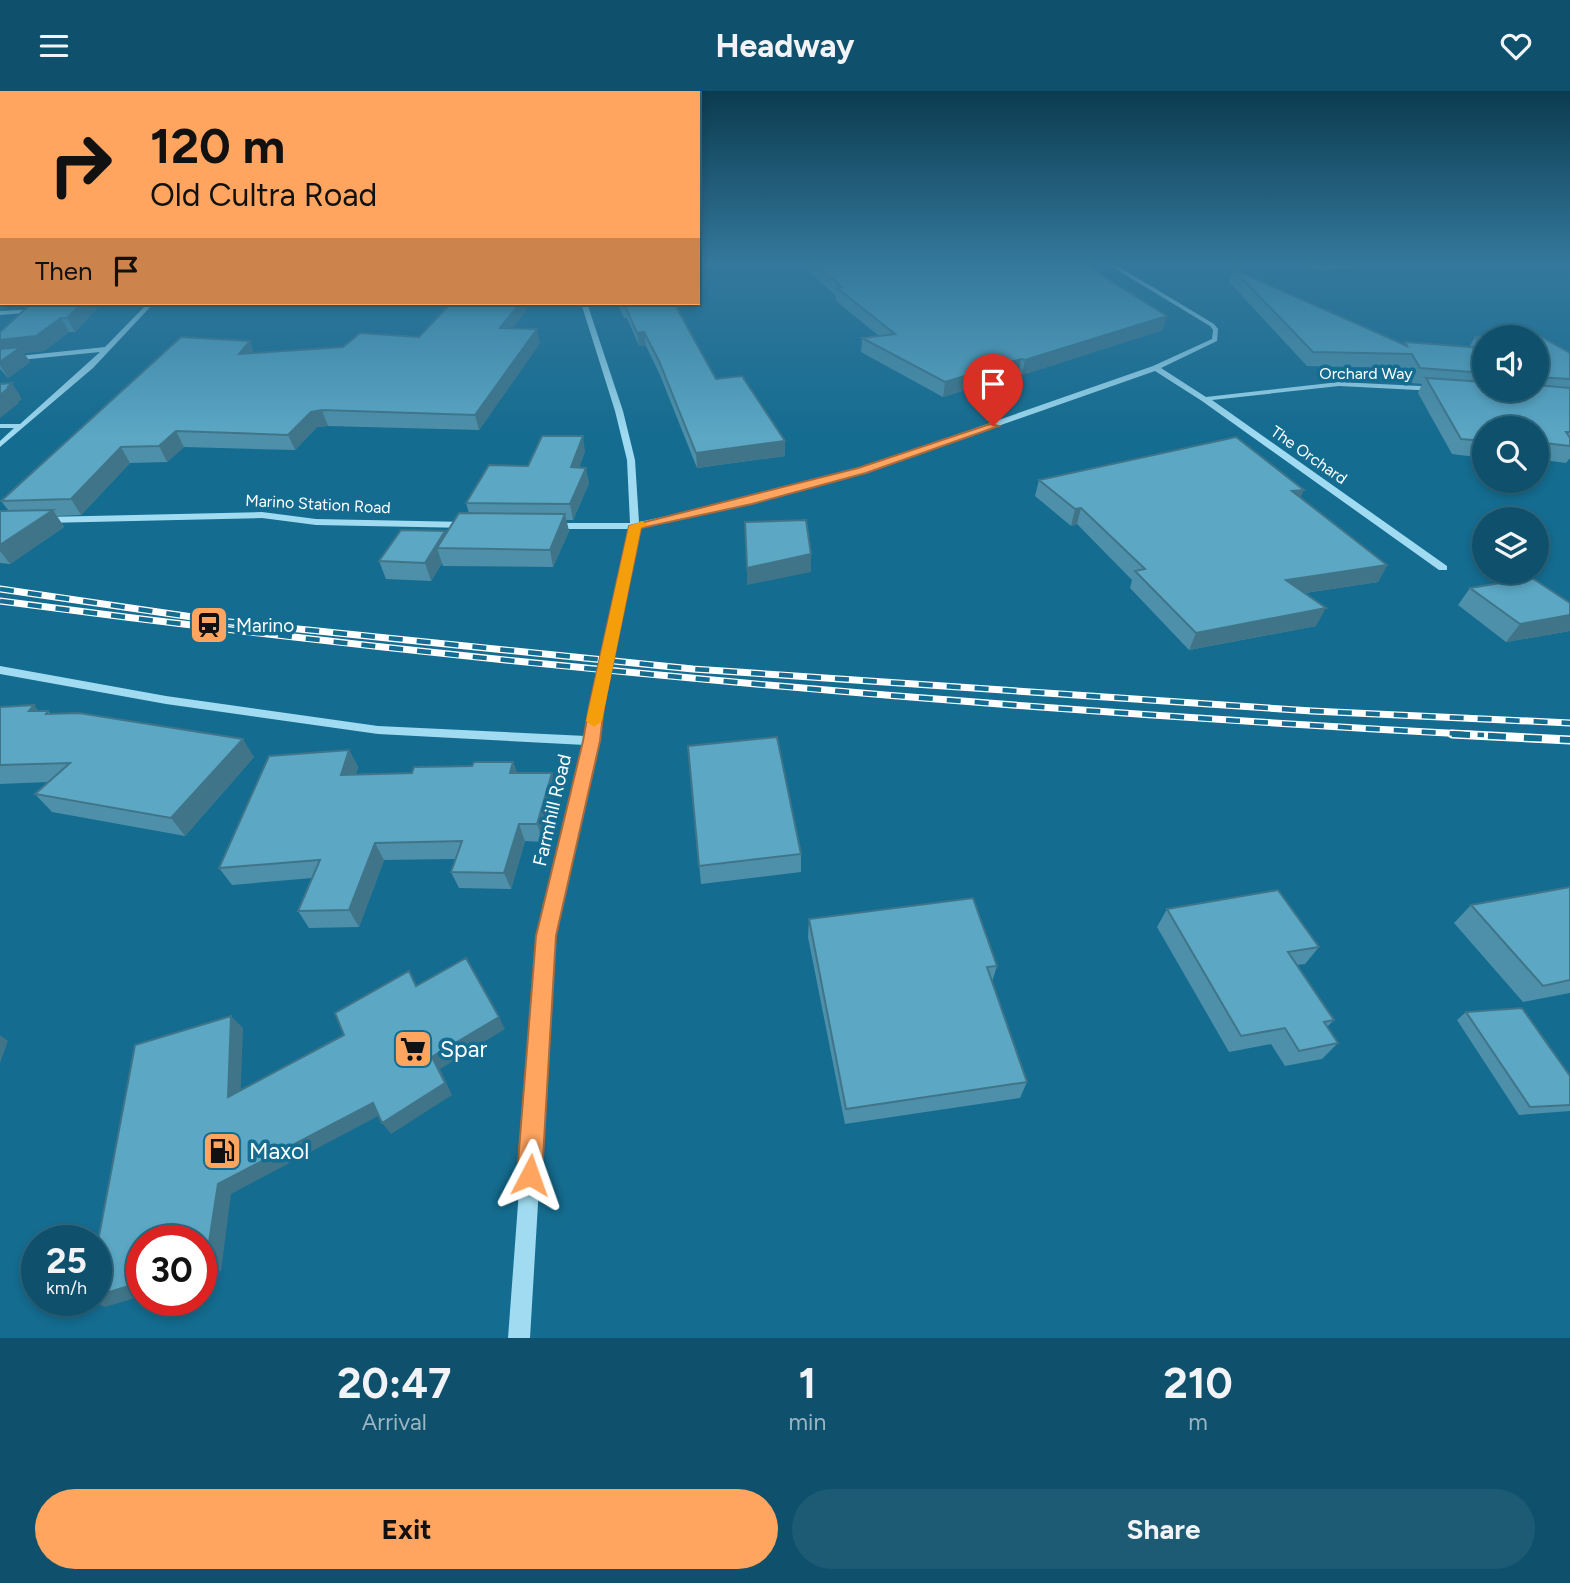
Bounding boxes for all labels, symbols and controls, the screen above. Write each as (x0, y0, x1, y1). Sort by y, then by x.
icon: menu (35, 27, 73, 65)
text: Headway (715, 27, 855, 65)
icon: heart (1497, 27, 1535, 65)
text: 120 m (150, 116, 285, 175)
icon: right (35, 119, 126, 210)
text: Old Cultra Road (150, 176, 377, 214)
icon: arrive (107, 252, 145, 290)
text: Then (35, 255, 93, 287)
map controls (1472, 325, 1549, 584)
button: sound (1472, 325, 1549, 402)
pin (963, 354, 1023, 426)
street label: Orchard Way (1319, 364, 1413, 383)
icon: arrive (974, 365, 1012, 403)
button: search (1472, 416, 1549, 493)
street label: The Orchard (1267, 422, 1351, 488)
street label: Marino Station Road (245, 491, 391, 517)
button: layers (1472, 507, 1549, 584)
station icon: Marino (188, 604, 230, 646)
place label: Marino (236, 614, 294, 637)
street label: Farmhill Road (528, 752, 576, 868)
supermarket icon: Spar (392, 1028, 434, 1070)
place label: Spar (440, 1035, 487, 1063)
fuel station icon: Maxol (201, 1130, 243, 1172)
place label: Maxol (249, 1137, 309, 1165)
position arrow (493, 1138, 567, 1212)
speed limit sign: 30 (126, 1225, 217, 1316)
text: 25 (46, 1240, 87, 1282)
text: km/h (46, 1277, 87, 1299)
text: 20:47 (337, 1358, 451, 1409)
text: 1 (799, 1358, 816, 1409)
text: 210 (1163, 1358, 1233, 1409)
text: Arrival (362, 1408, 427, 1436)
text: min (789, 1408, 826, 1436)
text: m (1188, 1408, 1208, 1436)
button: Exit (35, 1489, 778, 1569)
button: Share (792, 1489, 1535, 1569)

